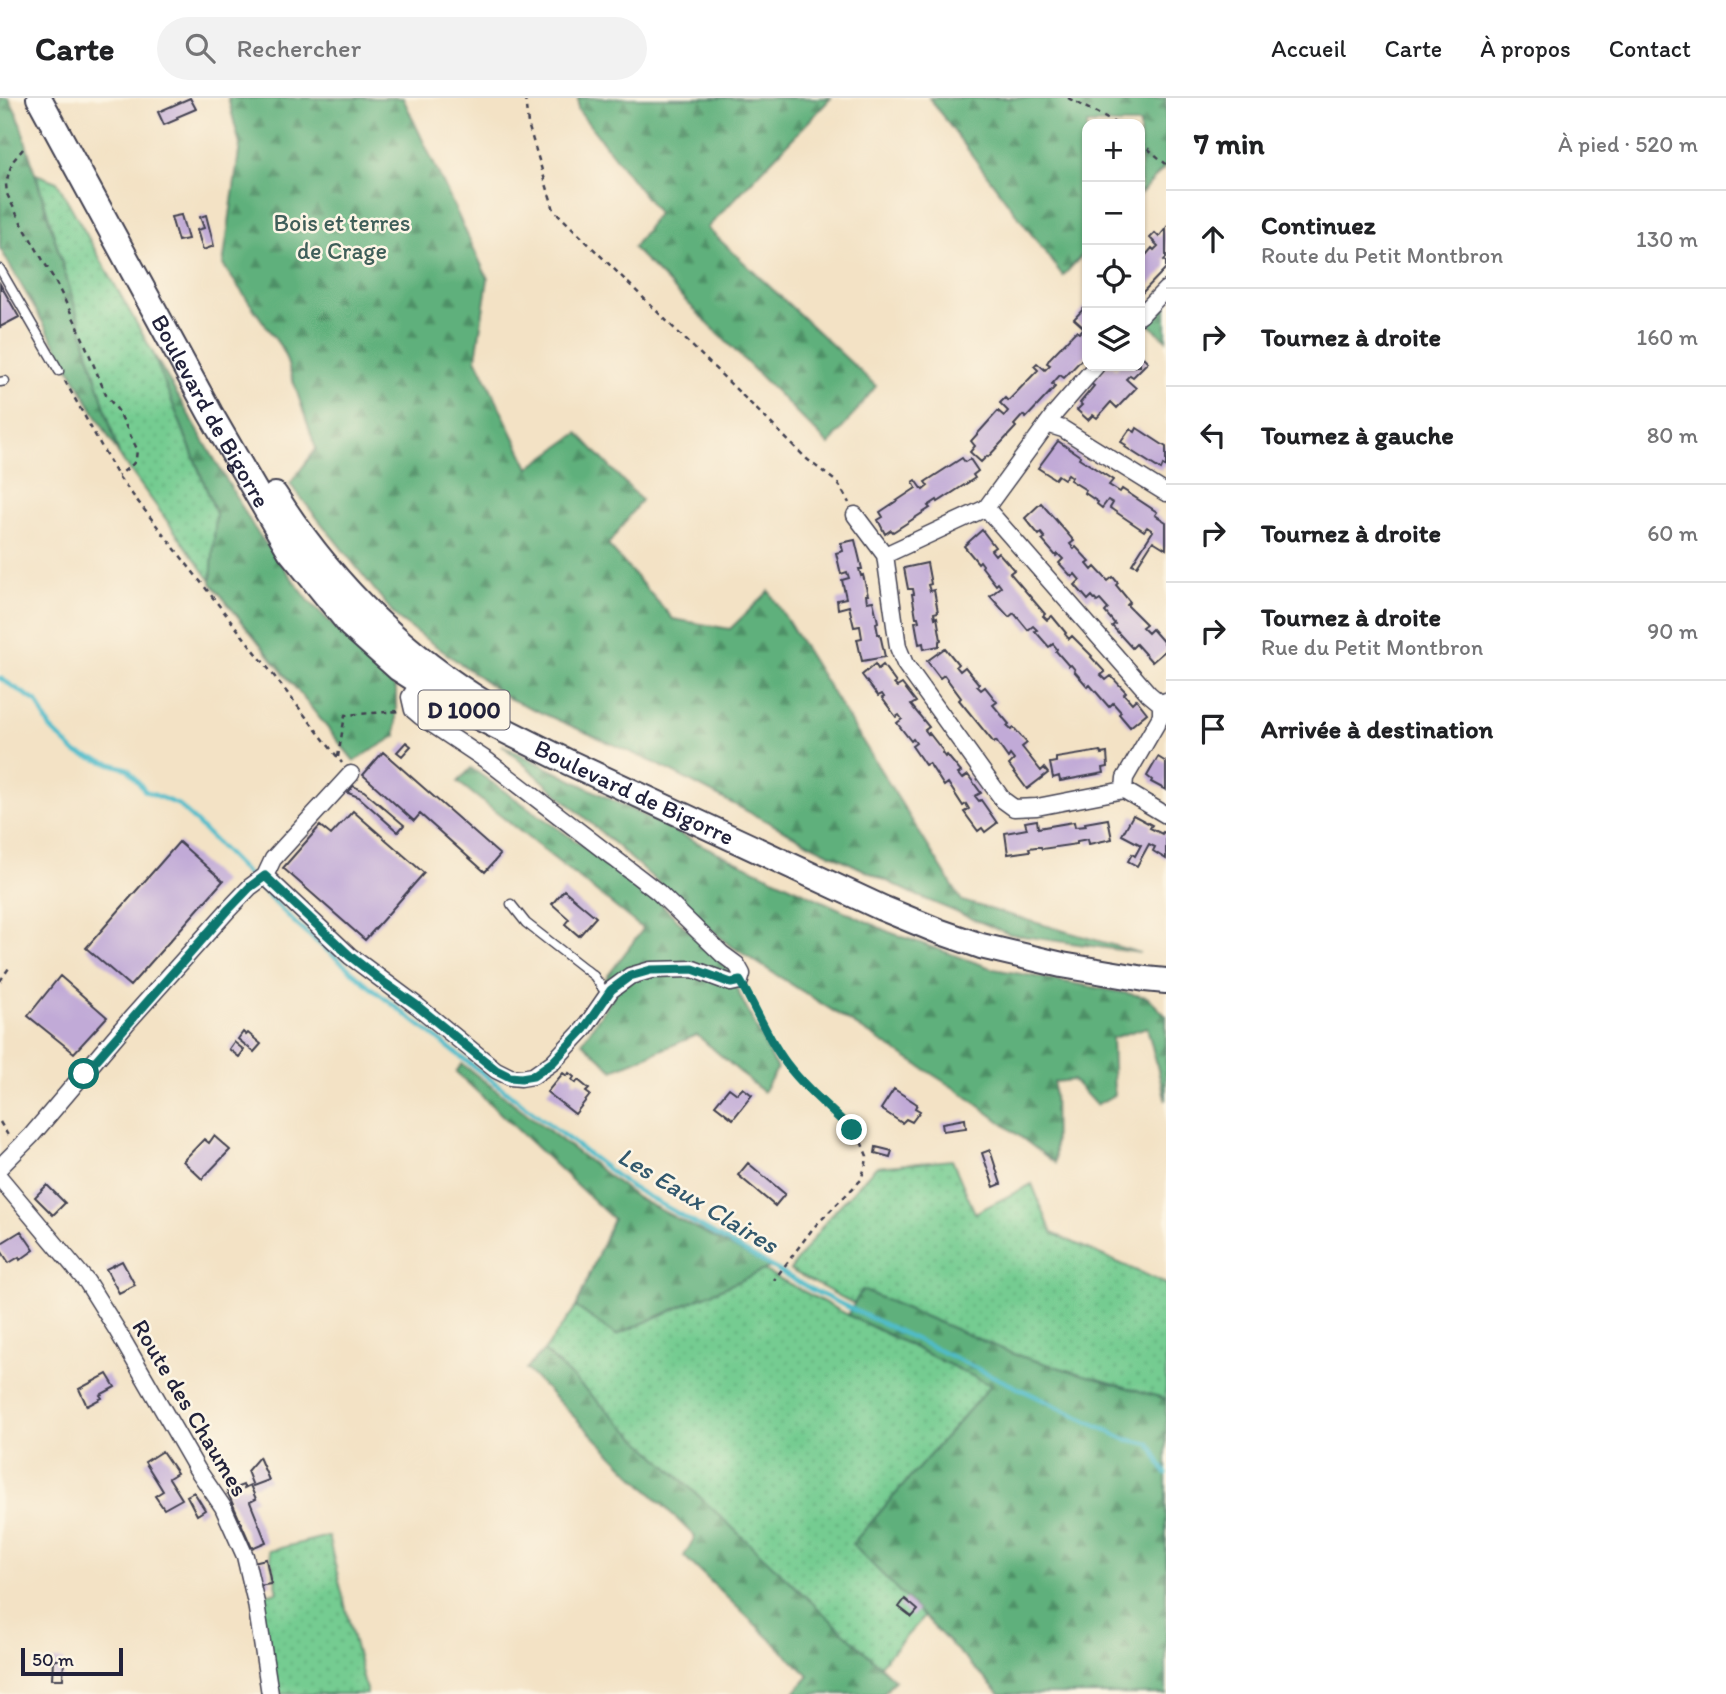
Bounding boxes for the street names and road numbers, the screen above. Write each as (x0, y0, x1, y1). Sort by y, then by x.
street label: Boulevard de Bigorre (145, 309, 277, 513)
road number: D 1000 (419, 690, 510, 730)
street label: Boulevard de Bigorre (530, 733, 739, 851)
street label: Route des Chaumes (126, 1314, 255, 1501)

